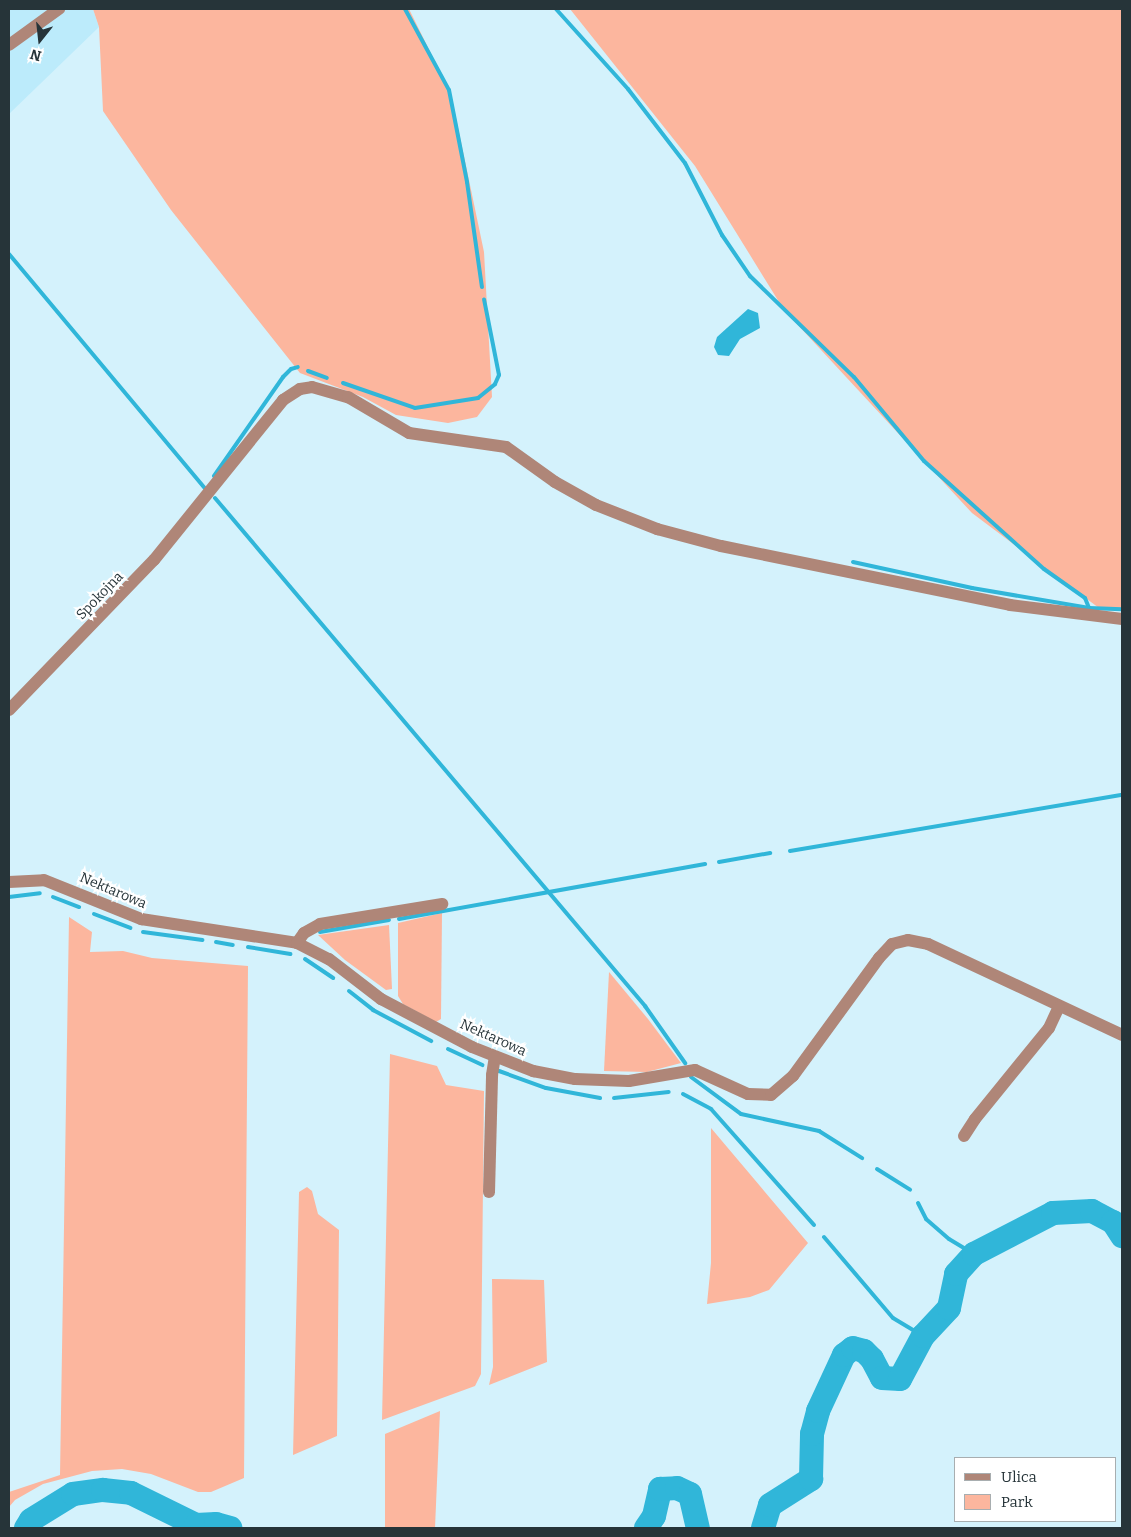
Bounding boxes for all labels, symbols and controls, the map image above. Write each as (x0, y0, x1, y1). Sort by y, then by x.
north arrow (15, 15, 65, 65)
text: N (28, 45, 43, 65)
street label: Spokojna (73, 569, 127, 623)
street label: Nektarowa (77, 869, 149, 913)
street label: Nektarowa (457, 1016, 529, 1060)
legend (954, 1457, 1116, 1522)
text: Ulica (1001, 1468, 1037, 1486)
text: Park (1001, 1493, 1033, 1511)

